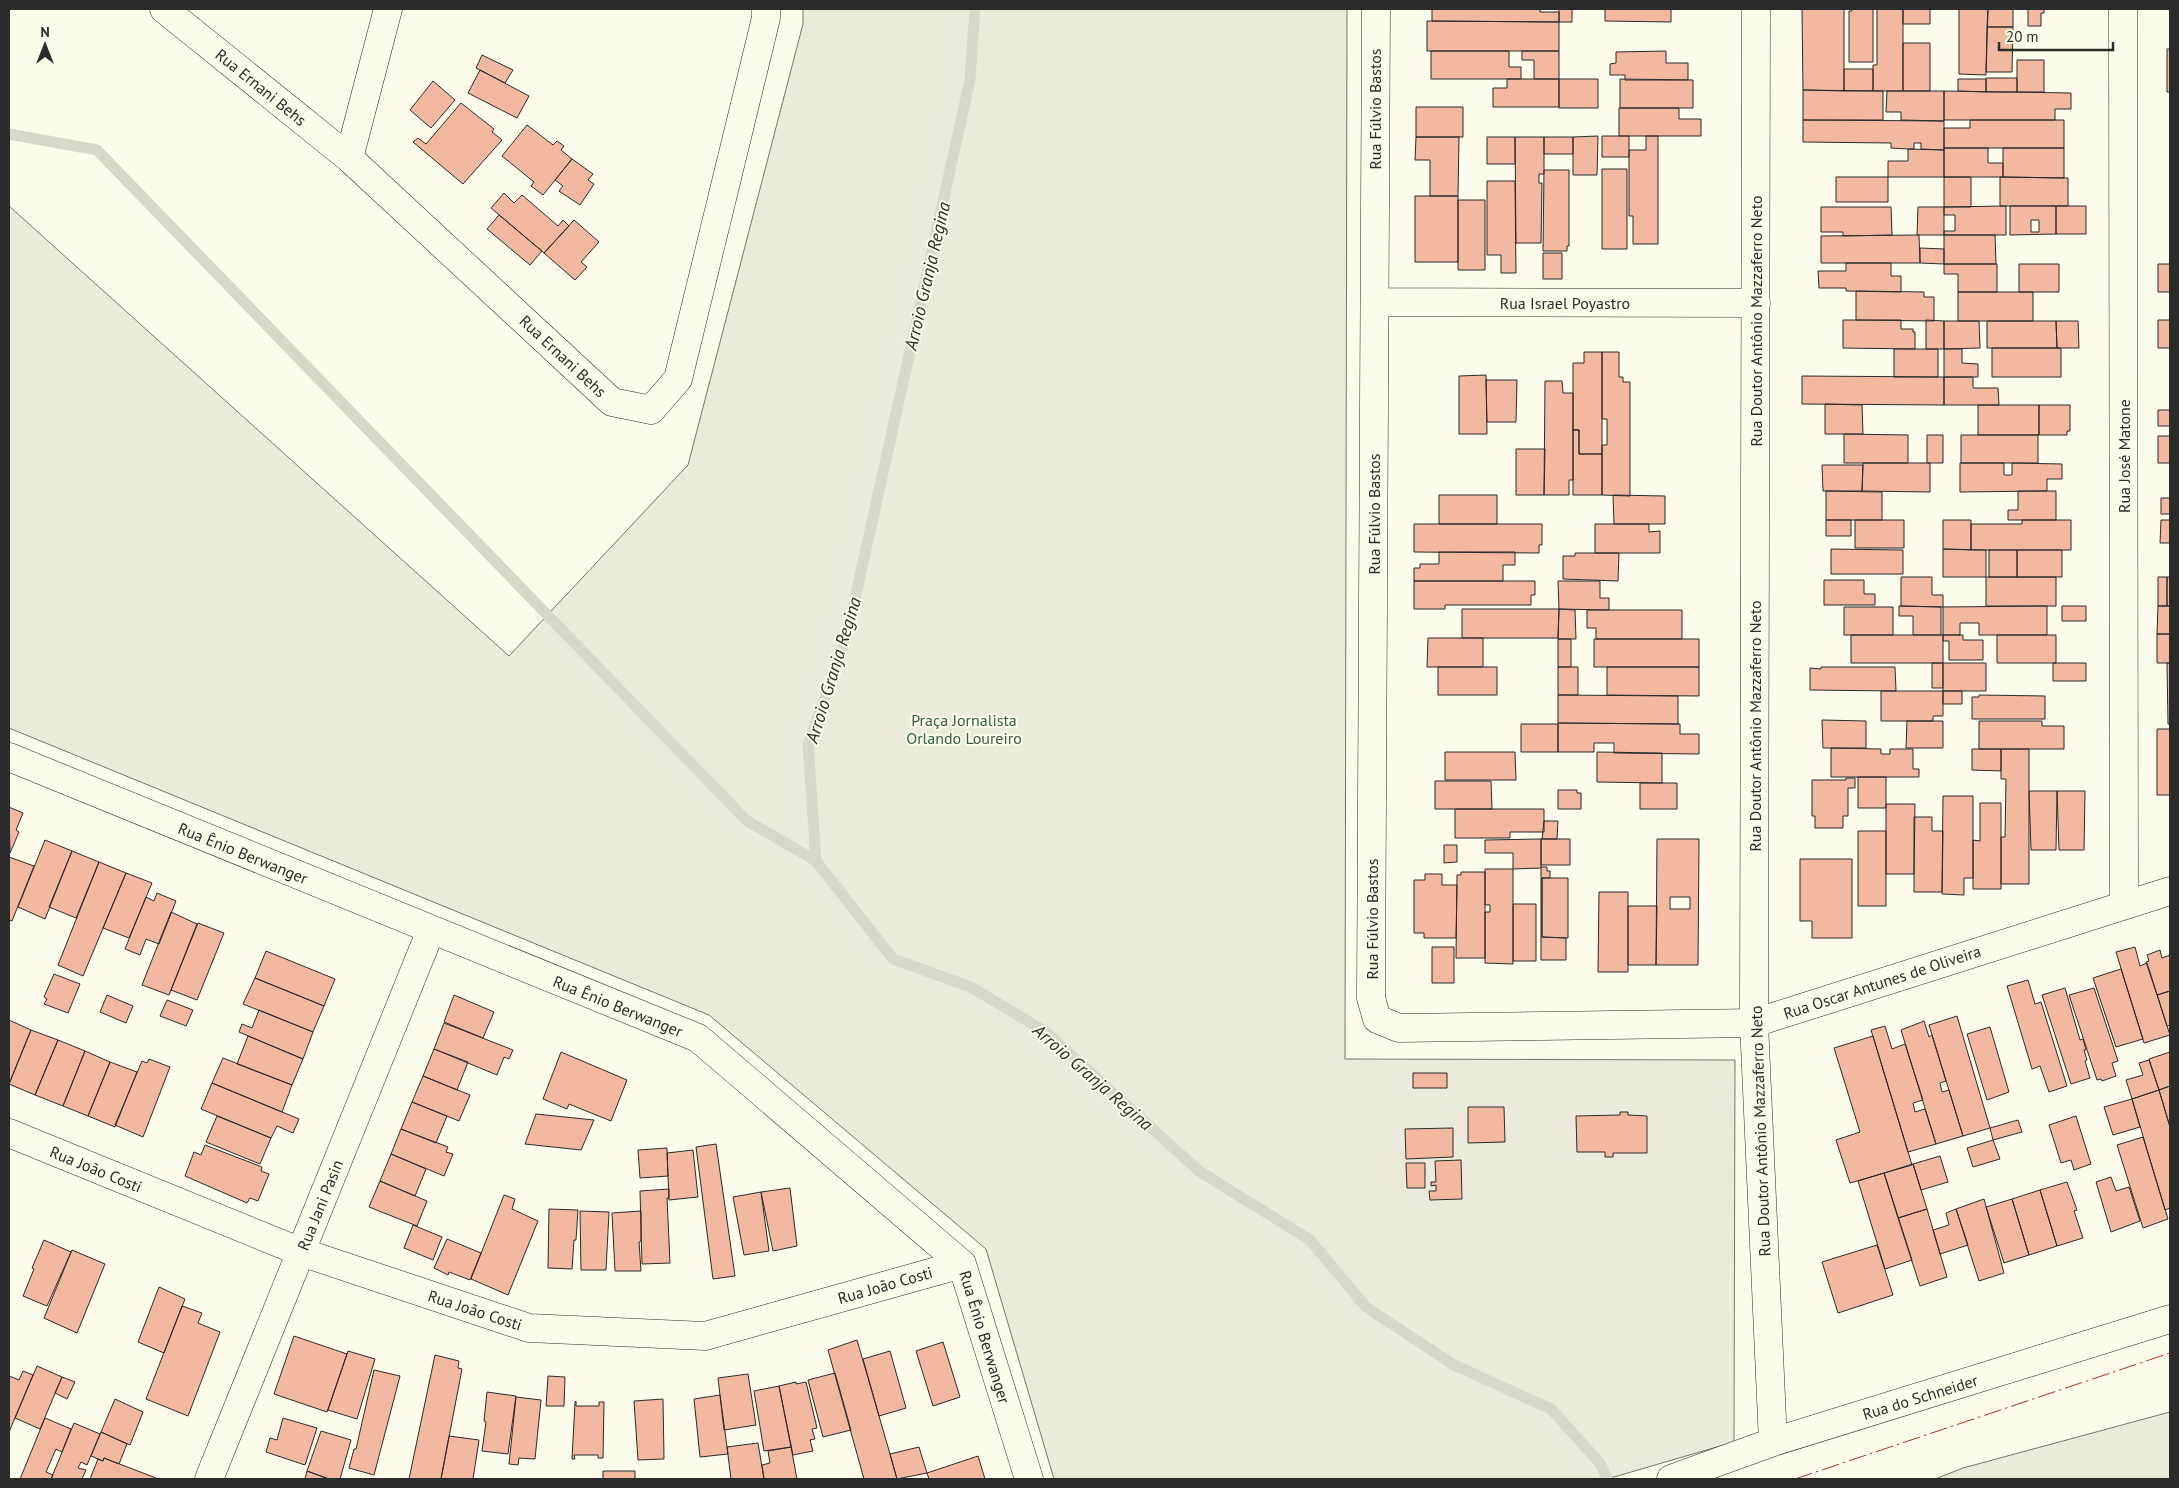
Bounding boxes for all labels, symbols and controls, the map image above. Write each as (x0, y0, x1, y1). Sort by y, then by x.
north arrow (20, 20, 70, 70)
scale bar (1999, 20, 2113, 52)
text: N (40, 23, 50, 41)
text: 20 m (2006, 27, 2039, 46)
street label: Rua Ernani Behs (212, 44, 311, 130)
street label: Rua Fúlvio Bastos (1365, 48, 1385, 170)
street label: Rua Doutor Antônio Mazzaferro Neto (1746, 195, 1766, 447)
water label: Arroio Granja Regina (899, 199, 955, 353)
street label: Rua Israel Poyastro (1500, 293, 1630, 313)
street label: Rua Ernani Behs (516, 311, 611, 401)
street label: Rua José Matone (2114, 399, 2134, 513)
street label: Rua Fúlvio Bastos (1364, 453, 1384, 575)
water label: Arroio Granja Regina (800, 594, 866, 747)
street label: Rua Doutor Antônio Mazzaferro Neto (1745, 600, 1765, 852)
park label: Praça Jornalista Orlando Loureiro (906, 710, 1022, 748)
street label: Rua Ênio Berwanger (175, 818, 311, 888)
street label: Rua Fúlvio Bastos (1362, 858, 1382, 980)
street label: Rua Oscar Antunes de Oliveira (1781, 941, 1983, 1023)
street label: Rua Ênio Berwanger (550, 971, 686, 1041)
street label: Rua Doutor Antônio Mazzaferro Neto (1746, 1005, 1774, 1257)
water label: Arroio Granja Regina (1028, 1018, 1158, 1135)
street label: Rua João Costi (47, 1141, 145, 1197)
street label: Rua Jani Pasin (293, 1157, 347, 1253)
street label: Rua João Costi (835, 1262, 935, 1308)
street label: Rua Ênio Berwanger (955, 1268, 1015, 1407)
street label: Rua João Costi (425, 1285, 525, 1335)
street label: Rua do Schneider (1860, 1370, 1981, 1424)

